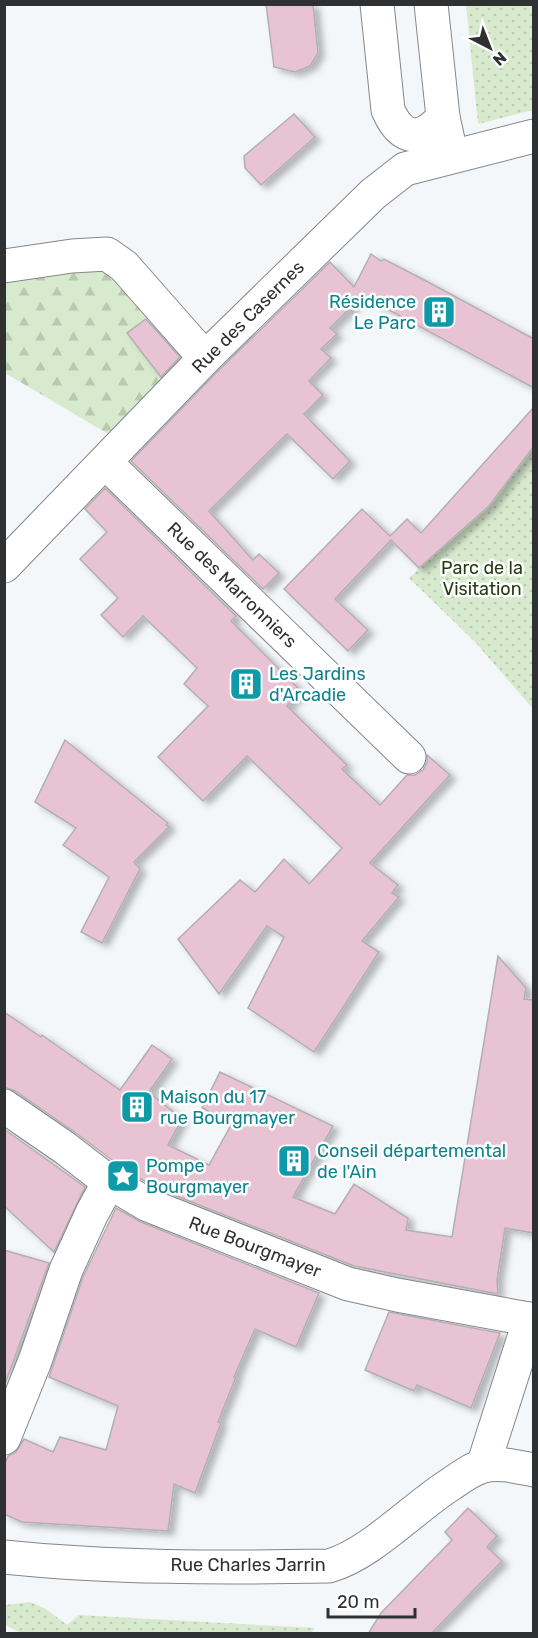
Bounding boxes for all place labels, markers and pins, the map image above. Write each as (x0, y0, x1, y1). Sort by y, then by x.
place label: Résidence Le Parc (329, 291, 416, 334)
building icon: Résidence Le Parc (421, 294, 457, 330)
place label: Les Jardins d'Arcadie (269, 663, 366, 706)
building icon: Les Jardins d'Arcadie (228, 666, 264, 702)
place label: Maison du 17 rue Bourgmayer (160, 1086, 295, 1129)
building icon: Maison du 17 rue Bourgmayer (119, 1089, 155, 1125)
place label: Conseil départemental de l'Ain (317, 1140, 506, 1183)
building icon: Conseil départemental de l'Ain (276, 1143, 312, 1179)
place label: Pompe Bourgmayer (146, 1155, 249, 1198)
place icon: Pompe Bourgmayer (105, 1158, 141, 1194)

